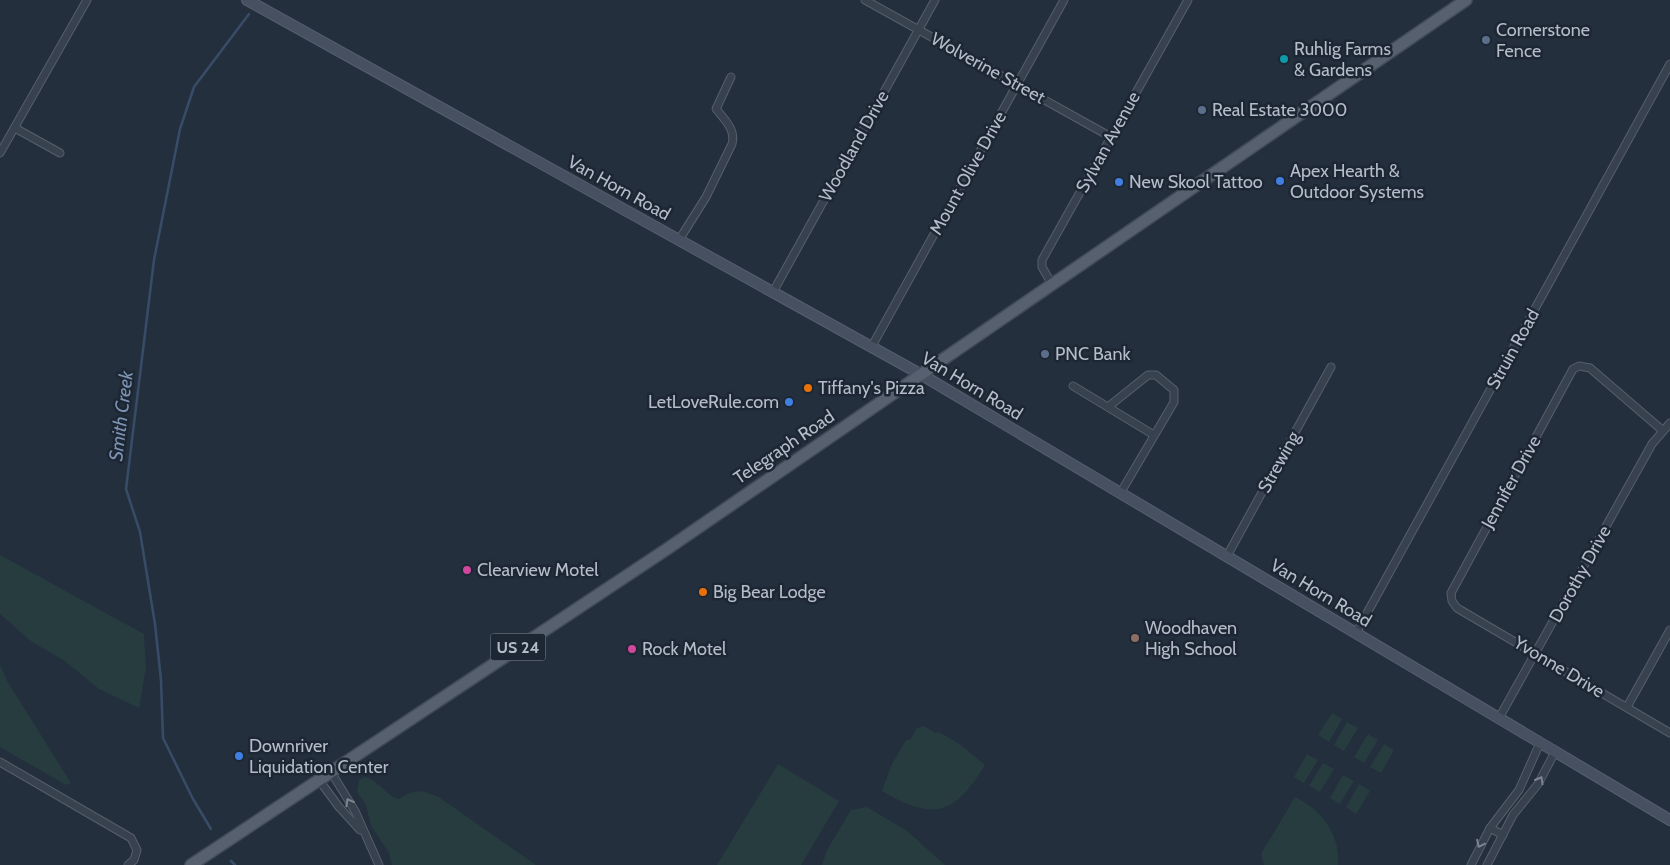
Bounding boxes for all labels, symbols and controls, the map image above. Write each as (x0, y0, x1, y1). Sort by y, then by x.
place label: Cornerstone Fence (1496, 19, 1590, 62)
street label: Wolverine Street (927, 28, 1049, 108)
marker: Cornerstone Fence (1480, 34, 1492, 46)
place label: Ruhlig Farms & Gardens (1294, 38, 1391, 81)
marker: Ruhlig Farms & Gardens (1278, 53, 1290, 65)
street label: Woodland Drive (814, 87, 894, 205)
street label: Sylvan Avenue (1071, 88, 1145, 196)
place label: Real Estate 3000 (1212, 99, 1347, 121)
marker: Real Estate 3000 (1196, 104, 1208, 116)
street label: Mount Olive Drive (925, 107, 1011, 239)
street label: Van Horn Road (564, 151, 674, 225)
place label: Apex Hearth & Outdoor Systems (1290, 160, 1424, 203)
place label: New Skool Tattoo (1129, 171, 1263, 193)
marker: Apex Hearth & Outdoor Systems (1274, 175, 1286, 187)
marker: New Skool Tattoo (1113, 176, 1125, 188)
street label: Struin Road (1482, 305, 1544, 393)
place label: PNC Bank (1055, 343, 1132, 365)
street label: Van Horn Road (917, 347, 1027, 425)
marker: PNC Bank (1039, 348, 1051, 360)
water label: Smith Creek (104, 369, 138, 462)
place label: Tiffany's Pizza (818, 377, 925, 399)
marker: Tiffany's Pizza (802, 382, 814, 394)
place label: LetLoveRule.com (648, 391, 779, 413)
marker: LetLoveRule.com (783, 396, 795, 408)
street label: Telegraph Road (729, 405, 839, 489)
street label: Strewing (1253, 427, 1305, 497)
street label: Jennifer Drive (1476, 432, 1545, 533)
street label: Dorothy Drive (1544, 522, 1616, 626)
street label: Van Horn Road (1266, 554, 1376, 632)
place label: Clearview Motel (477, 559, 599, 581)
marker: Clearview Motel (461, 564, 473, 576)
place label: Big Bear Lodge (713, 581, 826, 603)
marker: Big Bear Lodge (697, 586, 709, 598)
place label: Woodhaven High School (1145, 617, 1237, 660)
street label: Yvonne Drive (1509, 631, 1608, 703)
marker: Woodhaven High School (1129, 632, 1141, 644)
road number: US 24 (490, 634, 546, 660)
place label: Rock Motel (642, 638, 727, 660)
marker: Rock Motel (626, 643, 638, 655)
place label: Downriver Liquidation Center (249, 735, 389, 778)
marker: Downriver Liquidation Center (233, 750, 245, 762)
one-way arrow (1534, 776, 1544, 785)
one-way arrow (346, 798, 356, 807)
one-way arrow (1477, 839, 1487, 848)

